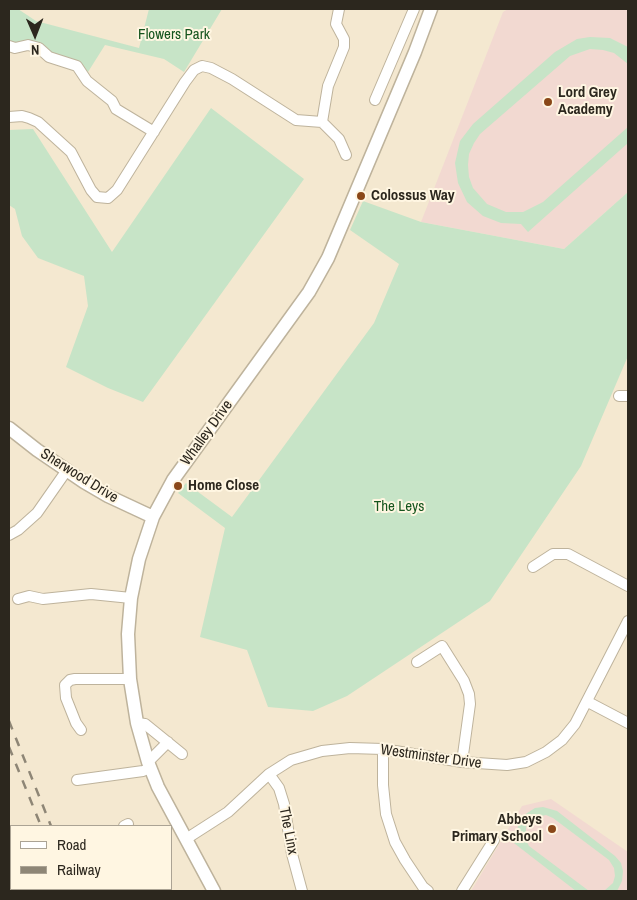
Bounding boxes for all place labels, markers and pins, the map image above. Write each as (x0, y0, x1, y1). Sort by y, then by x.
place label: Lord Grey Academy (558, 84, 617, 119)
marker: Lord Grey Academy (542, 96, 554, 108)
place label: Colossus Way (371, 187, 455, 205)
marker: Colossus Way (355, 190, 367, 202)
place label: Home Close (188, 477, 259, 495)
marker: Home Close (172, 480, 184, 492)
place label: Abbeys Primary School (452, 811, 542, 846)
marker: Abbeys Primary School (546, 823, 558, 835)

